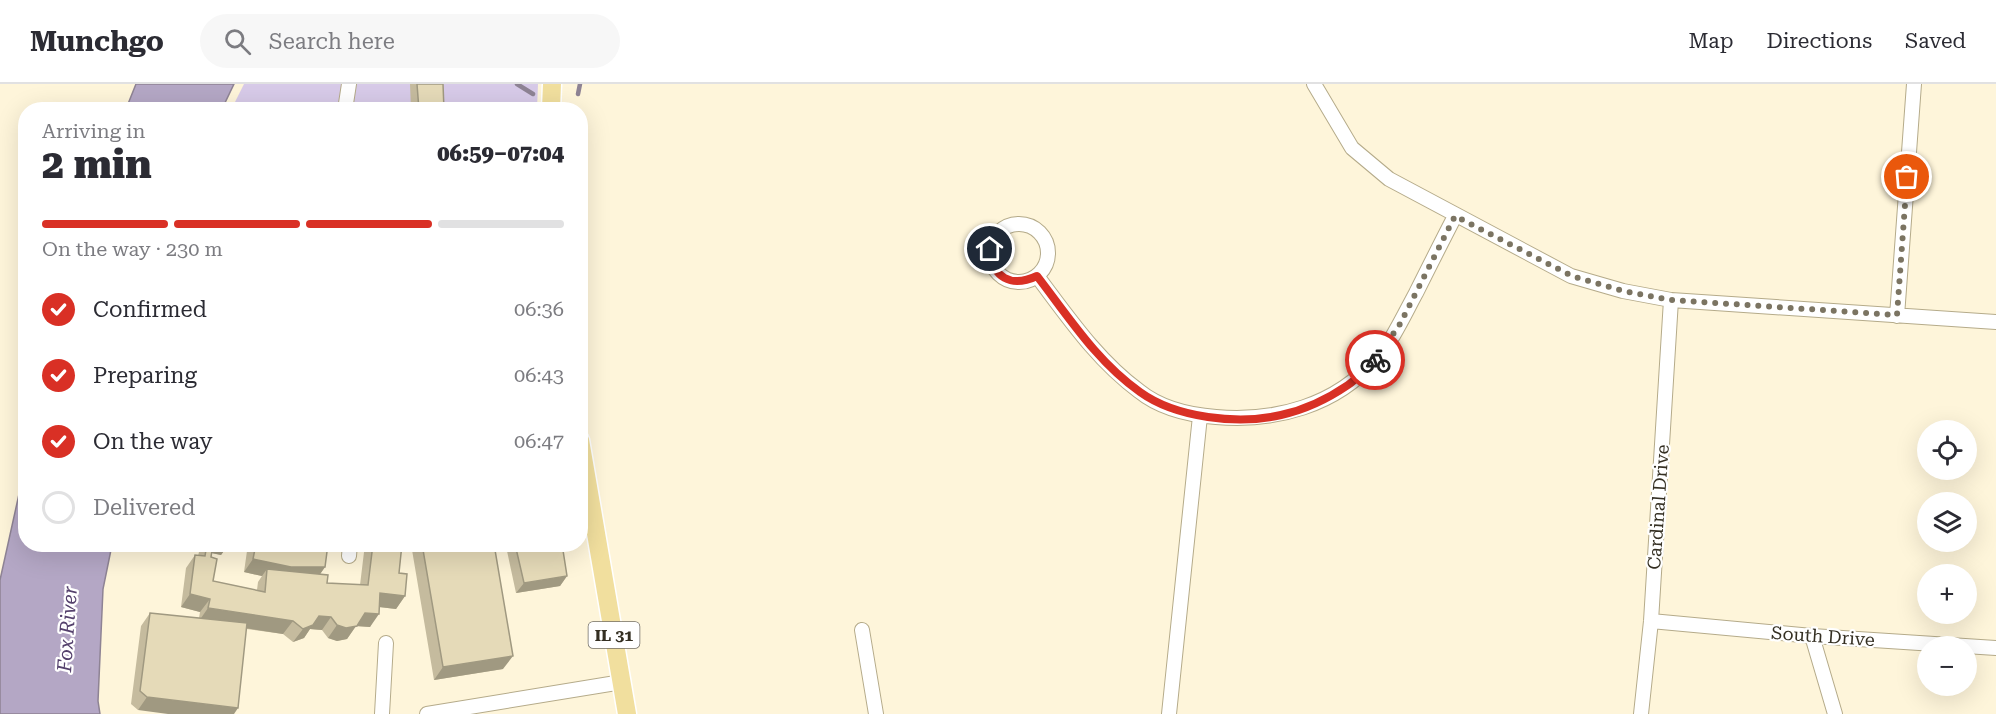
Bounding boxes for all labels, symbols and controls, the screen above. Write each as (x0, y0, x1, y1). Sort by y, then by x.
search box (200, 14, 620, 68)
text: Munchgo (30, 25, 164, 58)
icon: search (221, 25, 254, 58)
text: Search here (269, 29, 395, 54)
text: Map (1689, 29, 1733, 53)
text: Directions (1766, 29, 1872, 53)
text: Saved (1905, 29, 1966, 53)
text: Arriving in (42, 119, 145, 143)
text: 06:59–07:04 (437, 141, 564, 166)
text: 2 min (42, 142, 152, 188)
pin (1881, 151, 1932, 202)
icon: bag (1890, 160, 1923, 193)
pin (964, 223, 1015, 274)
icon: home (973, 232, 1006, 265)
text: On the way · 230 m (42, 237, 223, 261)
icon: check (42, 293, 75, 326)
text: Confirmed (93, 297, 207, 322)
text: 06:36 (514, 297, 564, 321)
courier (1345, 330, 1405, 390)
icon: bike (1359, 344, 1392, 377)
icon: check (42, 359, 75, 392)
text: Preparing (93, 363, 197, 388)
text: 06:43 (514, 363, 564, 387)
map controls (1917, 420, 1977, 696)
button: locate (1917, 420, 1977, 480)
icon: check (42, 425, 75, 458)
text: On the way (93, 429, 213, 454)
text: 06:47 (514, 429, 564, 453)
street label: Cardinal Drive (1643, 443, 1673, 570)
button: layers (1917, 492, 1977, 552)
text: Delivered (93, 495, 195, 520)
button: + (1917, 564, 1977, 624)
water label: Fox River (52, 585, 82, 674)
road number: IL 31 (588, 622, 640, 648)
street label: South Drive (1771, 622, 1876, 650)
button: − (1917, 636, 1977, 696)

